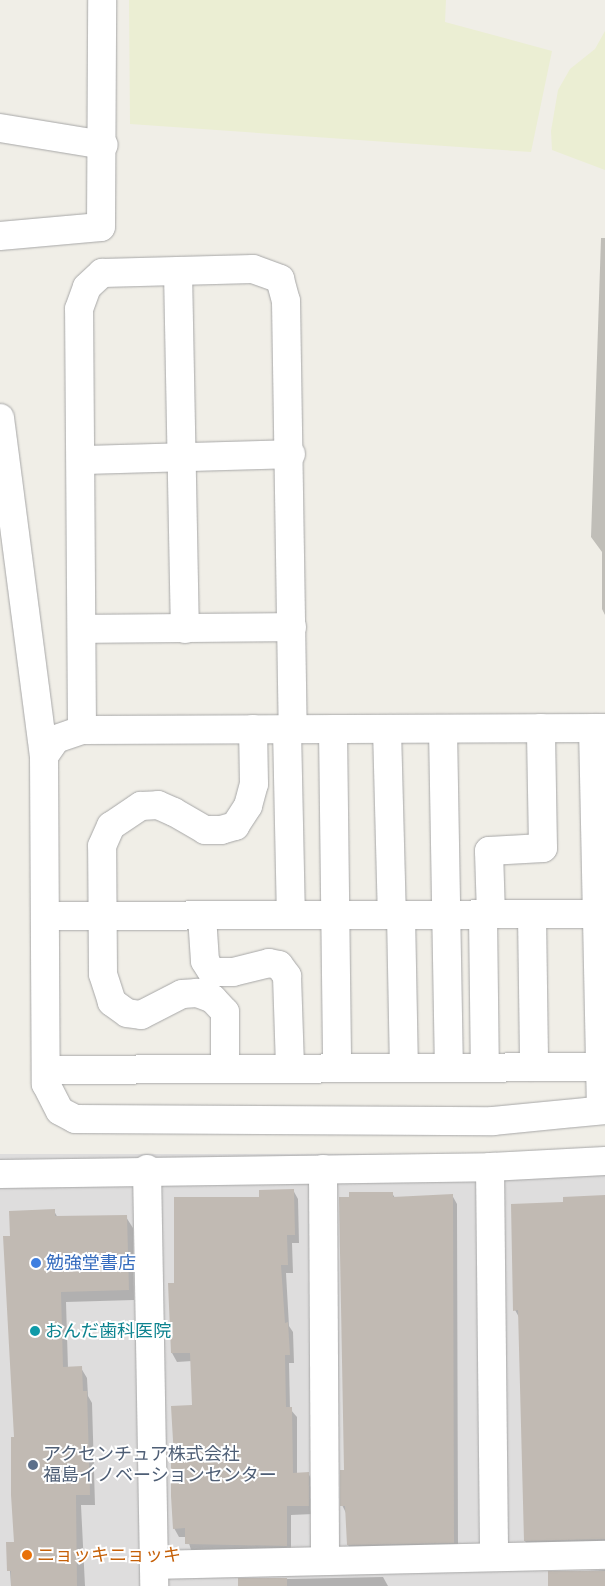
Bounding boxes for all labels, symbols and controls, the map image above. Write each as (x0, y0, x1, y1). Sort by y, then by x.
place label: 勉強堂書店 (46, 1252, 136, 1274)
marker: 勉強堂書店 (30, 1257, 42, 1269)
place label: おんだ歯科医院 (45, 1320, 171, 1342)
marker: おんだ歯科医院 (29, 1325, 41, 1337)
place label: アクセンチュア株式会社 福島イノベーションセンター (43, 1444, 277, 1486)
marker: アクセンチュア株式会社 福島イノベーションセンター (27, 1459, 39, 1471)
place label: ニョッキニョッキ (37, 1544, 181, 1566)
marker: ニョッキニョッキ (21, 1549, 33, 1561)

